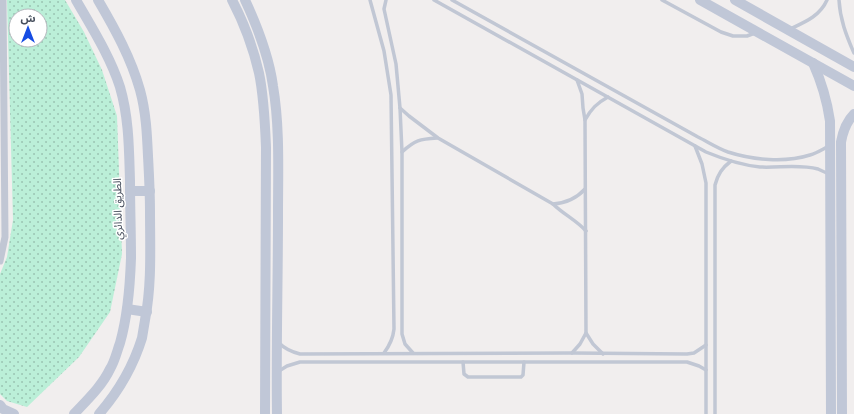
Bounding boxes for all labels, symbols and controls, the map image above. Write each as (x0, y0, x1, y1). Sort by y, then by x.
north arrow (8, 8, 48, 48)
text: ش (20, 12, 36, 25)
street label: الطريق الدائري (111, 178, 128, 240)

